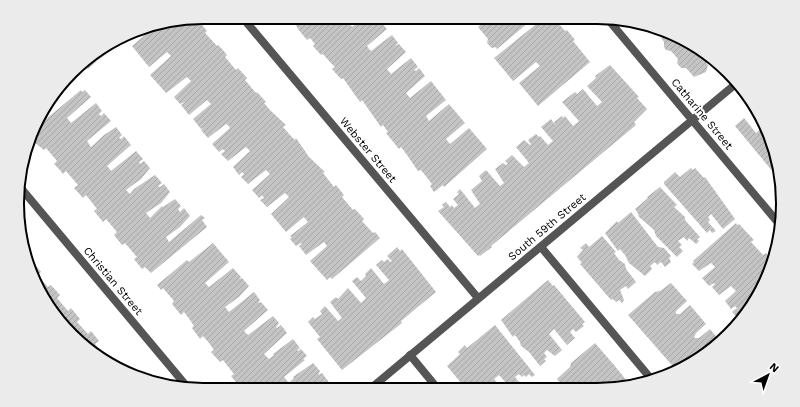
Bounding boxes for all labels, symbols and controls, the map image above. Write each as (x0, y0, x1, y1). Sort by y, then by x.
street label: Catharine Street (669, 76, 736, 152)
street label: Webster Street (337, 115, 399, 186)
street label: South 59th Street (506, 191, 589, 263)
street label: Christian Street (81, 244, 146, 318)
north arrow (748, 355, 788, 395)
text: N (767, 360, 782, 375)

